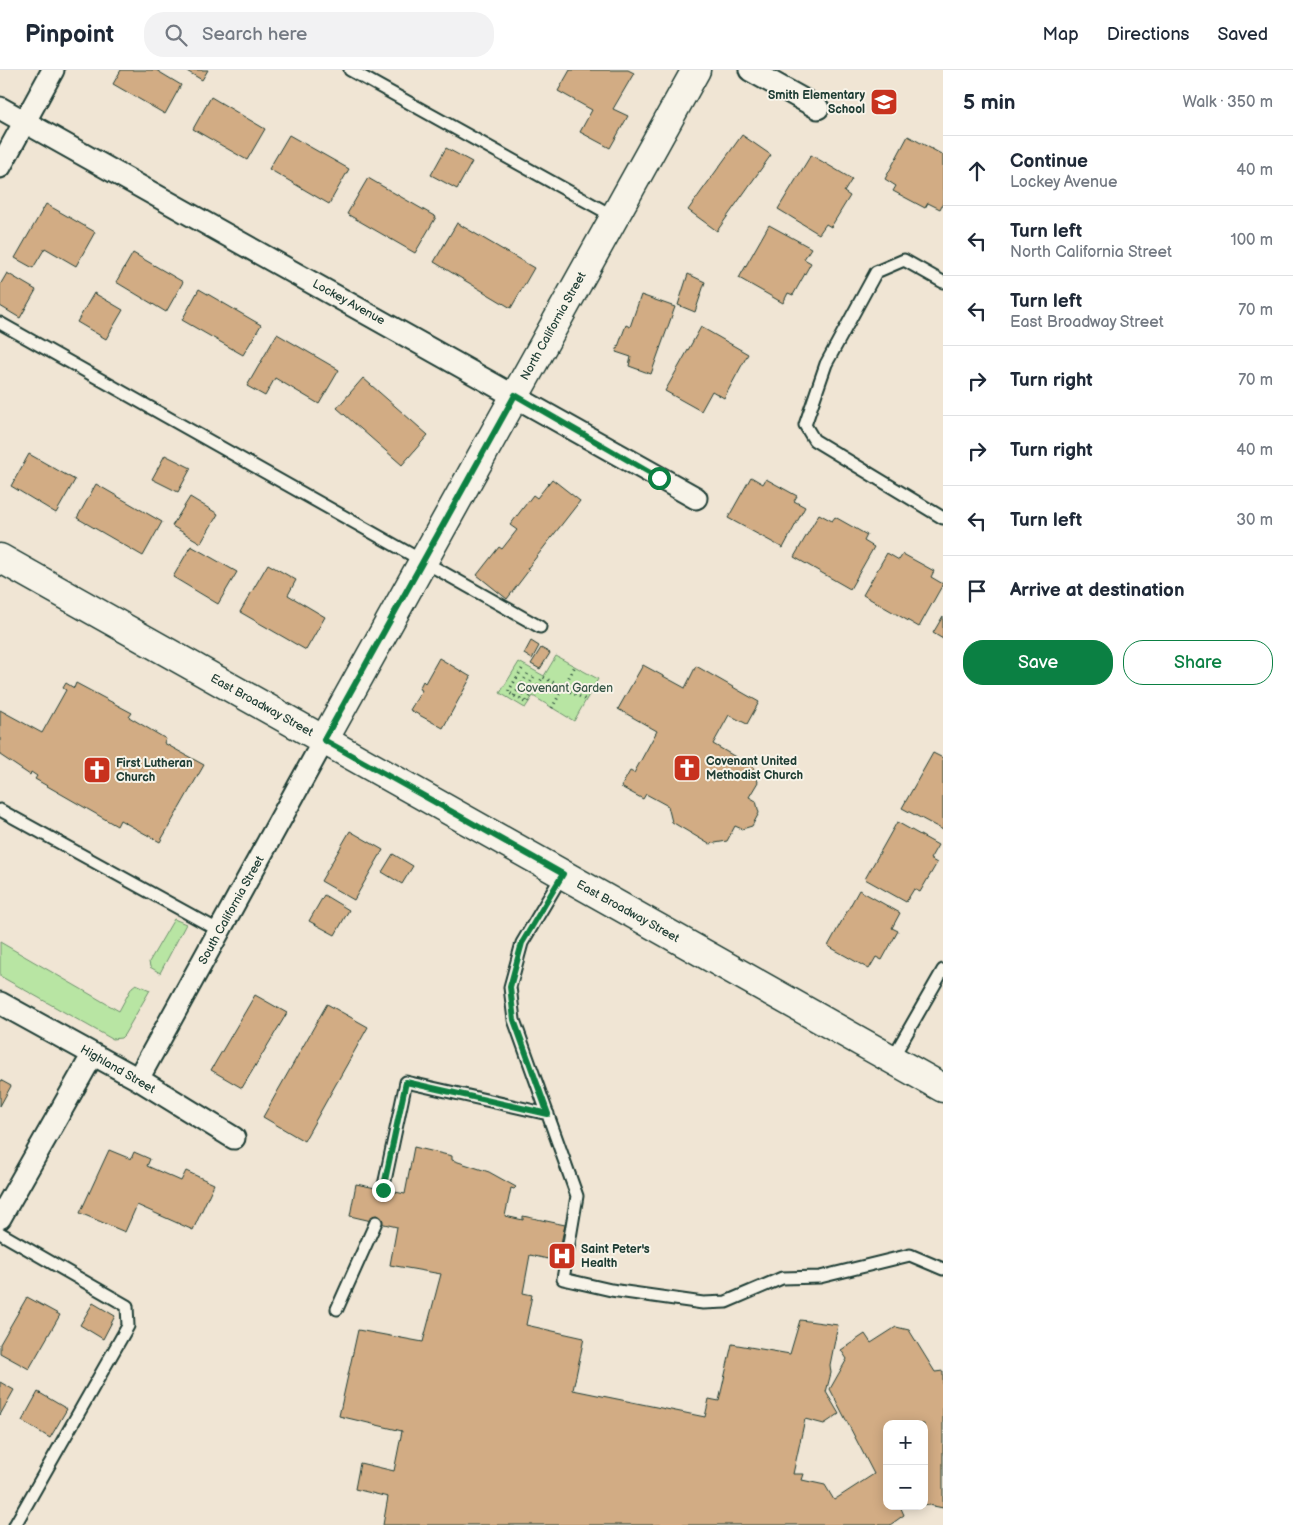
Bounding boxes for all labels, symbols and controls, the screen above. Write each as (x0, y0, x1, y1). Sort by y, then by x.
search box (144, 12, 494, 57)
text: Pinpoint (25, 20, 114, 49)
icon: search (162, 21, 190, 49)
text: Search here (202, 23, 307, 46)
text: Map (1043, 24, 1079, 45)
text: Directions (1107, 24, 1189, 45)
text: Saved (1217, 24, 1268, 45)
school or university icon: Smith Elementary School (869, 87, 899, 117)
place label: Smith Elementary School (768, 88, 866, 117)
text: 5 min (963, 90, 1016, 115)
text: Walk · 350 m (1182, 93, 1273, 112)
text: Continue (1010, 150, 1088, 173)
icon: ahead (963, 157, 991, 185)
text: 40 m (1236, 161, 1273, 180)
text: Lockey Avenue (1010, 173, 1117, 192)
text: Turn left (1010, 220, 1082, 243)
icon: left (963, 227, 991, 255)
text: 100 m (1230, 231, 1273, 250)
text: North California Street (1010, 243, 1172, 262)
street label: North California Street (517, 269, 590, 383)
street label: Lockey Avenue (310, 276, 388, 329)
text: Turn left (1010, 290, 1082, 313)
icon: left (963, 297, 991, 325)
text: 70 m (1238, 301, 1273, 320)
text: East Broadway Street (1010, 313, 1164, 332)
icon: right (963, 367, 991, 395)
text: Turn right (1010, 369, 1093, 392)
text: 70 m (1238, 371, 1273, 390)
icon: right (963, 437, 991, 465)
text: Turn right (1010, 439, 1093, 462)
text: 40 m (1236, 441, 1273, 460)
route start (648, 467, 671, 490)
icon: left (963, 507, 991, 535)
text: Turn left (1010, 509, 1082, 532)
text: 30 m (1236, 511, 1273, 530)
icon: arrive (963, 577, 991, 605)
text: Arrive at destination (1010, 579, 1185, 602)
button: Save (963, 640, 1113, 685)
button: Share (1123, 640, 1273, 685)
street label: East Broadway Street (208, 671, 316, 740)
park label: Covenant Garden (517, 681, 613, 696)
church icon: Covenant United Methodist Church (672, 753, 702, 783)
place label: Covenant United Methodist Church (706, 754, 803, 783)
church icon: First Lutheran Church (82, 755, 112, 785)
place label: First Lutheran Church (116, 756, 193, 785)
street label: South California Street (195, 853, 268, 967)
street label: East Broadway Street (574, 877, 682, 946)
street label: Highland Street (78, 1042, 158, 1097)
route end (372, 1179, 395, 1202)
hospital icon: Saint Peter's Health (547, 1241, 577, 1271)
place label: Saint Peter's Health (581, 1242, 650, 1271)
map controls (883, 1420, 928, 1510)
button: + (883, 1420, 928, 1465)
button: − (883, 1465, 928, 1510)

